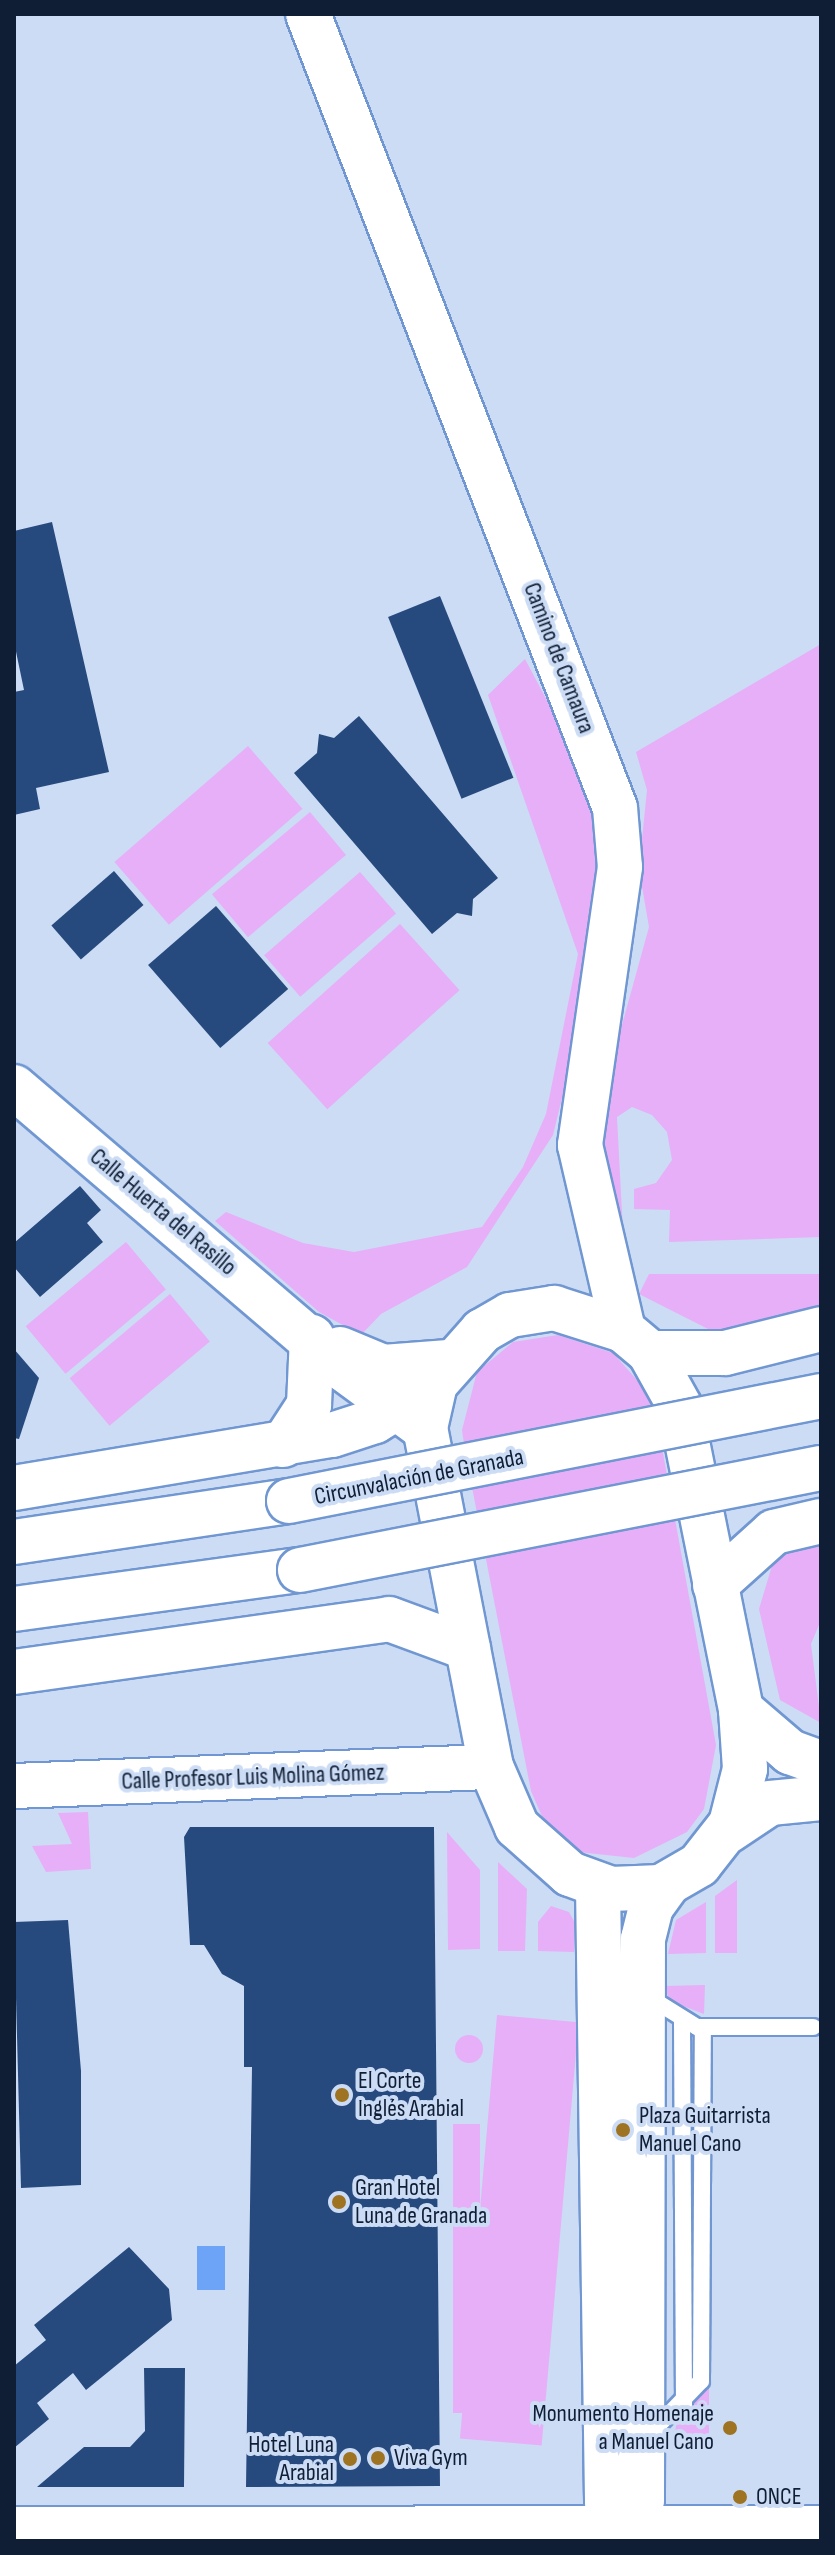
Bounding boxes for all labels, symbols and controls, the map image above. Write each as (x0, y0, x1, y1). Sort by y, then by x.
street label: Camino de Camaura (517, 579, 601, 737)
street label: Calle Huerta del Rasillo (84, 1142, 242, 1282)
street label: Circunvalación de Granada (312, 1443, 526, 1511)
street label: Calle Profesor Luis Molina Gómez (121, 1758, 385, 1796)
place label: El Corte Inglés Arabial (358, 2067, 464, 2123)
marker: El Corte Inglés Arabial (333, 2086, 351, 2104)
place label: Plaza Guitarrista Manuel Cano (639, 2102, 771, 2158)
marker: Plaza Guitarrista Manuel Cano (614, 2121, 632, 2139)
place label: Gran Hotel Luna de Granada (355, 2174, 487, 2230)
marker: Gran Hotel Luna de Granada (330, 2193, 348, 2211)
place label: Monumento Homenaje a Manuel Cano (532, 2400, 714, 2456)
marker: Monumento Homenaje a Manuel Cano (721, 2419, 739, 2437)
place label: Hotel Luna Arabial (248, 2431, 334, 2487)
place label: Viva Gym (394, 2444, 468, 2472)
marker: Viva Gym (369, 2449, 387, 2467)
marker: Hotel Luna Arabial (341, 2450, 359, 2468)
place label: ONCE (756, 2483, 802, 2511)
marker: ONCE (731, 2488, 749, 2506)

